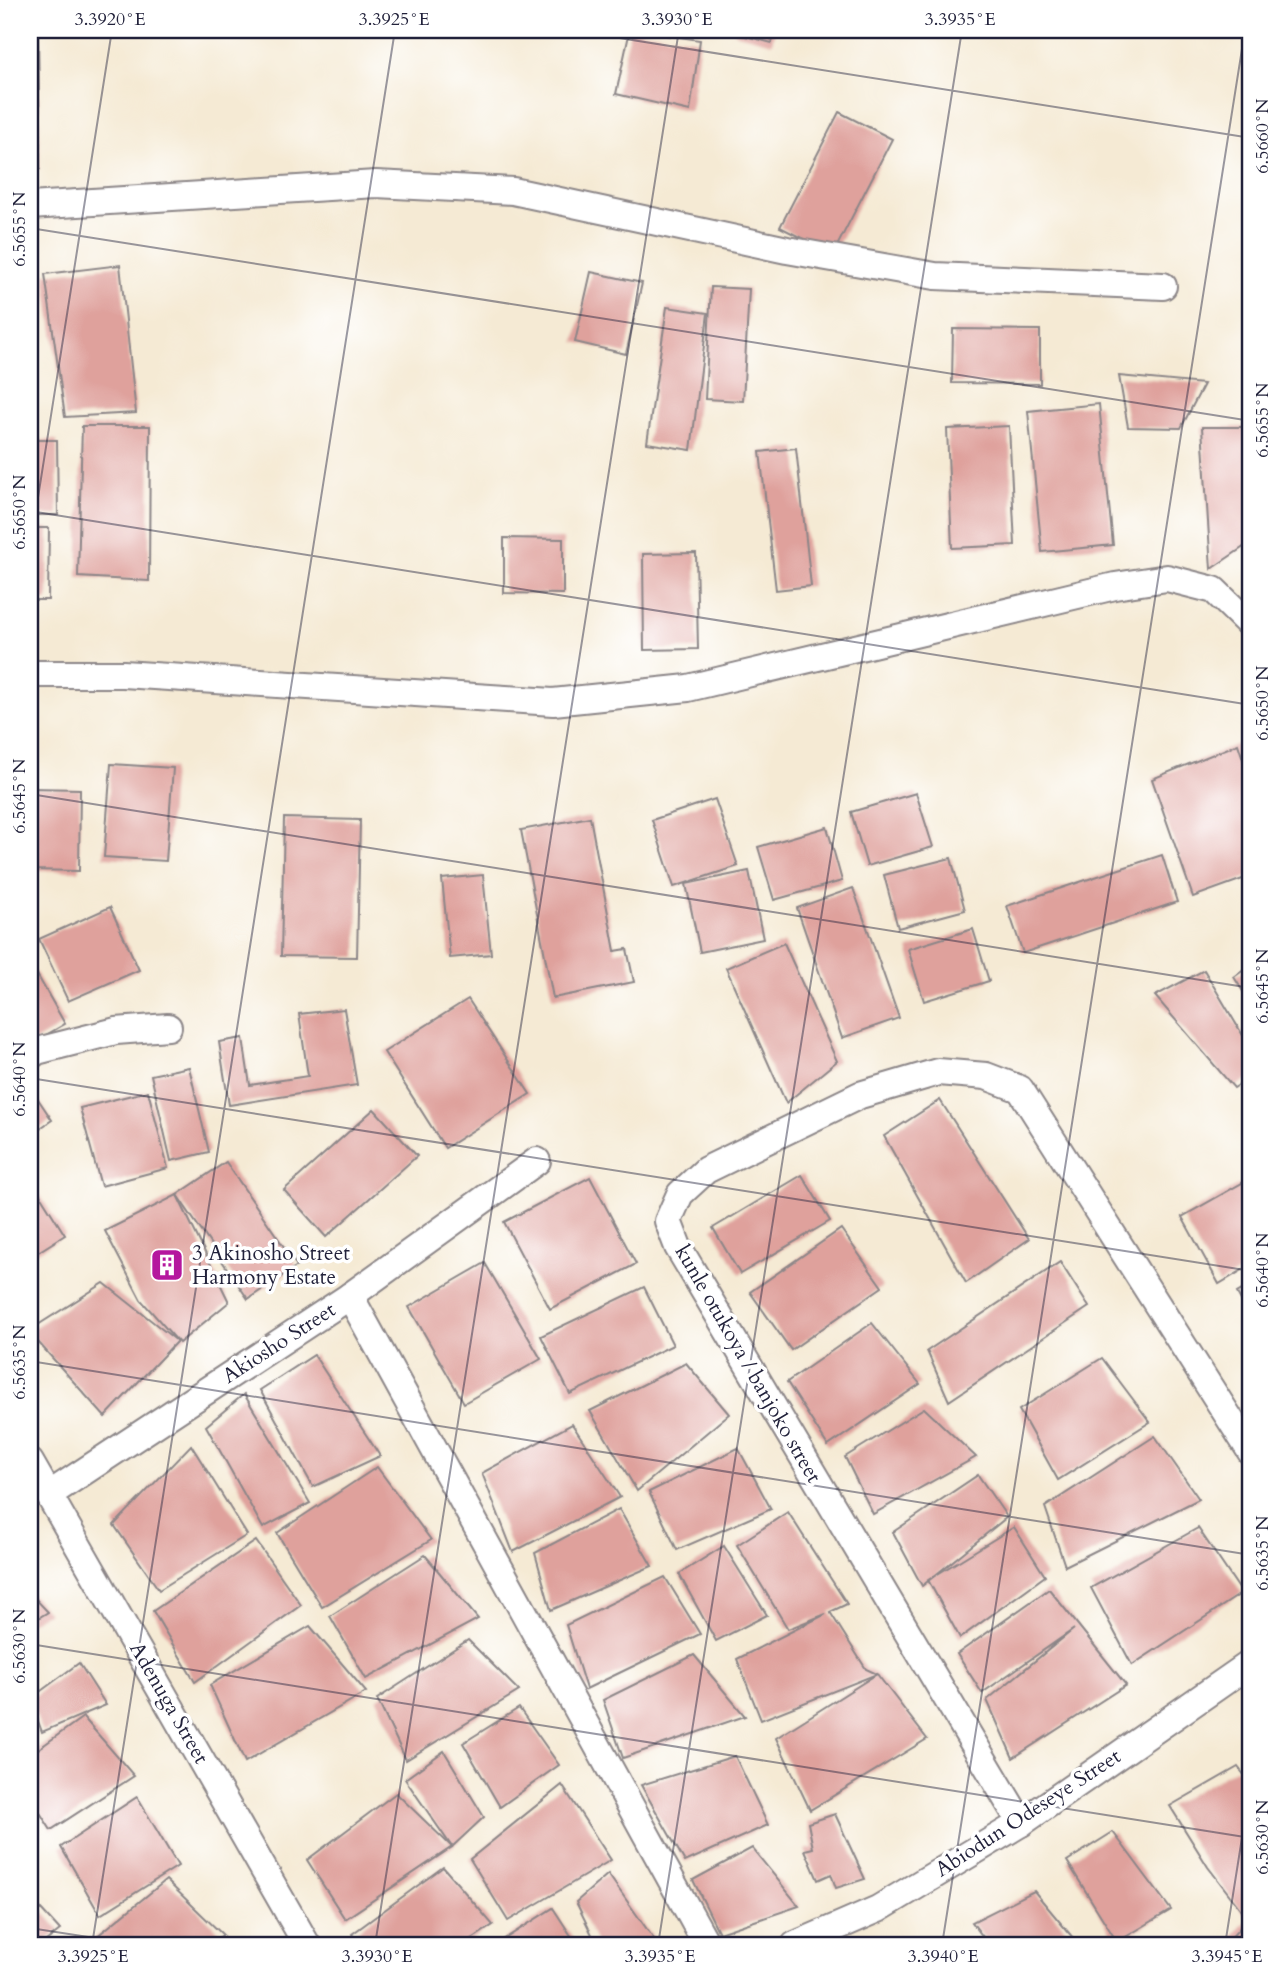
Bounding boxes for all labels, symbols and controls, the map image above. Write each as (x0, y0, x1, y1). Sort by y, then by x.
text: 3.3920°E (75, 7, 146, 32)
text: 3.3925°E (359, 7, 430, 32)
text: 3.3930°E (642, 7, 713, 32)
text: 3.3935°E (925, 7, 996, 32)
text: 6.5660°N (1250, 98, 1275, 174)
text: 6.5655°N (7, 191, 32, 267)
text: 6.5655°N (1250, 382, 1275, 458)
text: 6.5650°N (7, 474, 32, 550)
text: 6.5650°N (1250, 665, 1275, 741)
text: 6.5645°N (7, 758, 32, 834)
text: 6.5645°N (1250, 948, 1275, 1024)
text: 6.5640°N (7, 1041, 32, 1117)
text: 6.5640°N (1250, 1232, 1275, 1308)
place label: 3 Akinosho Street Harmony Estate (192, 1239, 350, 1292)
street label: kunle otukoya / banjoko street (668, 1240, 828, 1489)
building icon: 3 Akinosho Street Harmony Estate (148, 1246, 186, 1284)
street label: Akiosho Street (217, 1295, 342, 1390)
text: 6.5635°N (7, 1324, 32, 1400)
text: 6.5635°N (1250, 1515, 1275, 1591)
text: 6.5630°N (7, 1608, 32, 1684)
street label: Adenuga Street (122, 1637, 216, 1770)
street label: Abiodun Odeseye Street (930, 1742, 1127, 1884)
text: 6.5630°N (1250, 1799, 1275, 1875)
text: 3.3925°E (58, 1944, 129, 1969)
text: 3.3930°E (342, 1944, 413, 1969)
text: 3.3935°E (625, 1944, 696, 1969)
text: 3.3940°E (908, 1944, 979, 1969)
text: 3.3945°E (1192, 1944, 1263, 1969)

